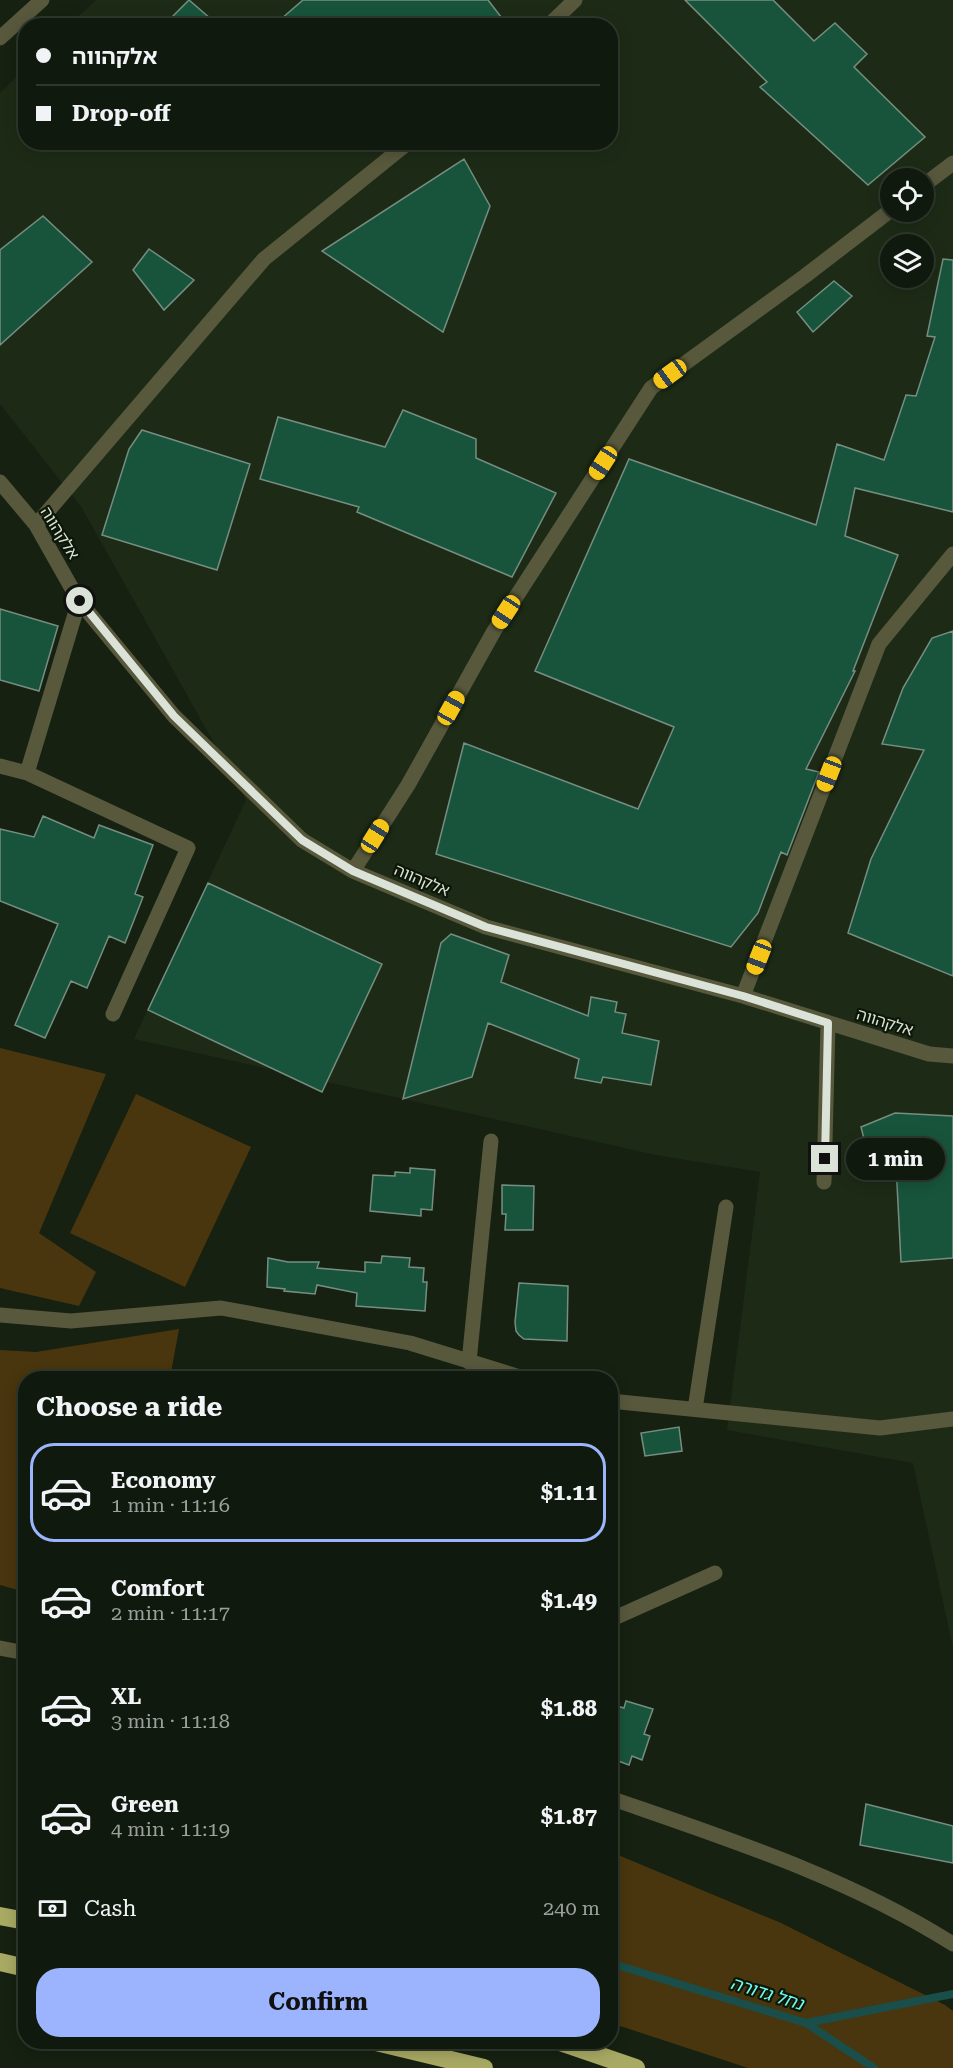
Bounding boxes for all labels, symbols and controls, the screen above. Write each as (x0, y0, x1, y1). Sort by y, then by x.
text: אלקהווה (72, 44, 157, 69)
text: Drop-off (72, 101, 170, 126)
map controls (880, 168, 934, 288)
button: locate (880, 168, 934, 222)
button: layers (880, 234, 934, 288)
car (650, 356, 690, 392)
car (586, 443, 620, 483)
street label: אלקהווה (37, 503, 83, 563)
route start (66, 587, 93, 614)
car (489, 592, 523, 632)
car (434, 688, 468, 728)
car (814, 754, 844, 794)
car (358, 816, 392, 856)
street label: אלקהווה (392, 860, 452, 900)
car (744, 937, 774, 977)
street label: אלקהווה (854, 1004, 916, 1040)
callout: 1 min (846, 1138, 945, 1180)
route end (811, 1145, 838, 1172)
text: 1 min (868, 1147, 923, 1171)
text: Choose a ride (36, 1391, 222, 1423)
icon: car (39, 1466, 93, 1520)
text: Economy (111, 1468, 215, 1493)
text: $1.11 (541, 1480, 597, 1505)
text: 1 min · 11:16 (111, 1493, 230, 1517)
icon: car (39, 1574, 93, 1628)
text: Comfort (111, 1576, 204, 1601)
text: $1.49 (541, 1588, 597, 1613)
text: 2 min · 11:17 (111, 1601, 230, 1625)
icon: car (39, 1682, 93, 1736)
text: XL (111, 1684, 141, 1709)
text: $1.88 (541, 1696, 597, 1721)
text: 3 min · 11:18 (111, 1709, 230, 1733)
icon: car (39, 1790, 93, 1844)
text: Green (111, 1792, 179, 1817)
text: $1.87 (541, 1804, 597, 1829)
text: 4 min · 11:19 (111, 1817, 230, 1841)
icon: cash (36, 1892, 69, 1925)
text: Cash (84, 1896, 136, 1921)
text: 240 m (543, 1896, 600, 1920)
button: Confirm (36, 1968, 600, 2037)
water label: נחל גדורה (728, 1972, 807, 2014)

